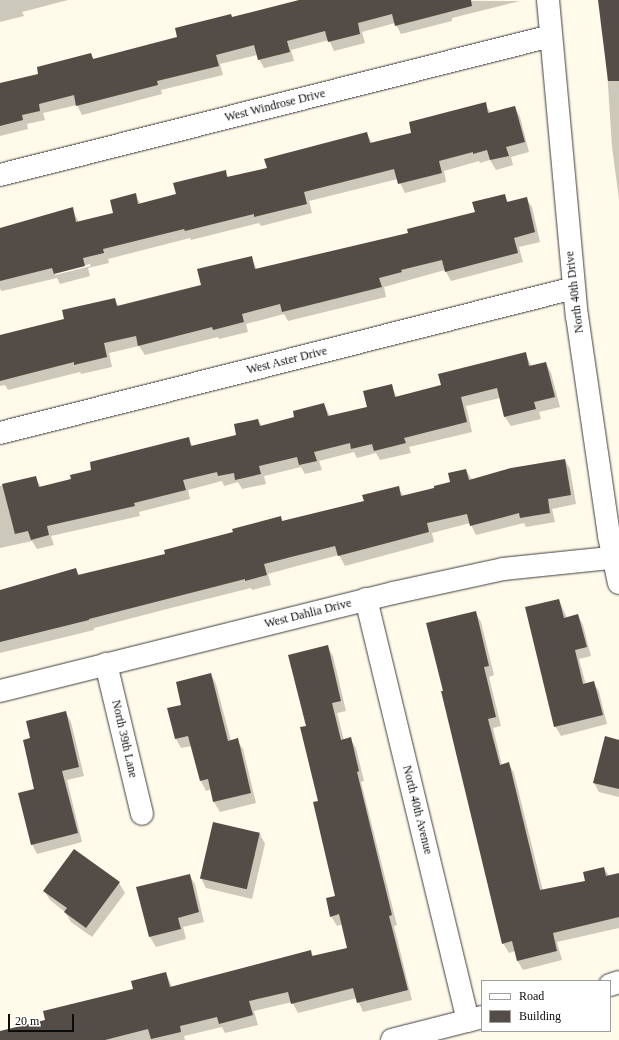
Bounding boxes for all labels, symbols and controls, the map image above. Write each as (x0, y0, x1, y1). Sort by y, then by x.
street label: West Windrose Drive (223, 87, 327, 125)
street label: North 40th Drive (563, 250, 587, 334)
street label: West Aster Drive (245, 344, 329, 378)
street label: West Dahlia Drive (263, 596, 353, 632)
street label: North 39th Lane (108, 699, 140, 779)
street label: North 40th Avenue (399, 764, 435, 856)
legend (481, 980, 611, 1032)
text: Road (519, 989, 544, 1003)
scale bar (10, 1006, 76, 1032)
text: Building (519, 1009, 561, 1023)
text: 20 m (15, 1014, 39, 1028)

